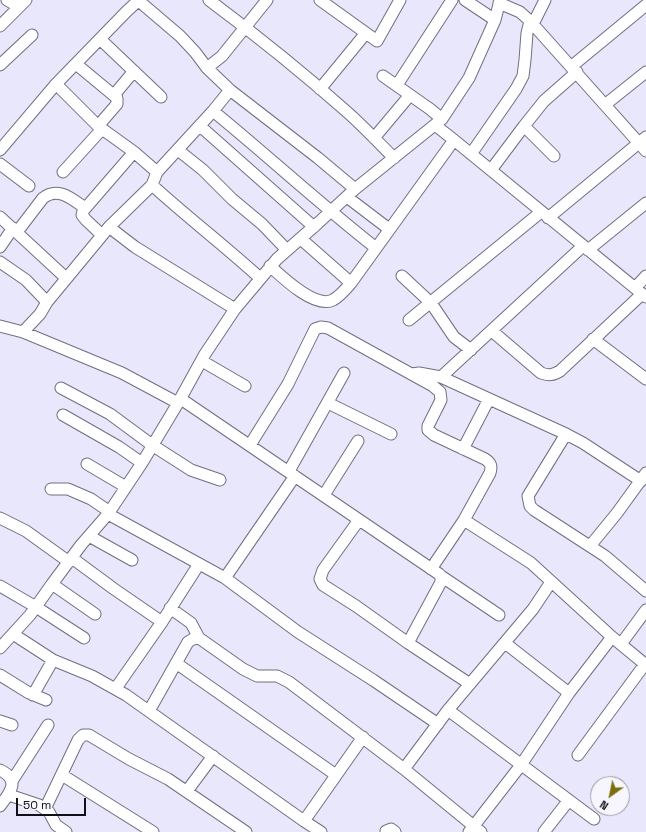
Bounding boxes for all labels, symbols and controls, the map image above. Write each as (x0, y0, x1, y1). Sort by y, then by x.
north arrow (590, 776, 630, 816)
scale bar (18, 790, 88, 816)
text: 50 m (23, 797, 51, 813)
text: N (597, 797, 611, 813)

